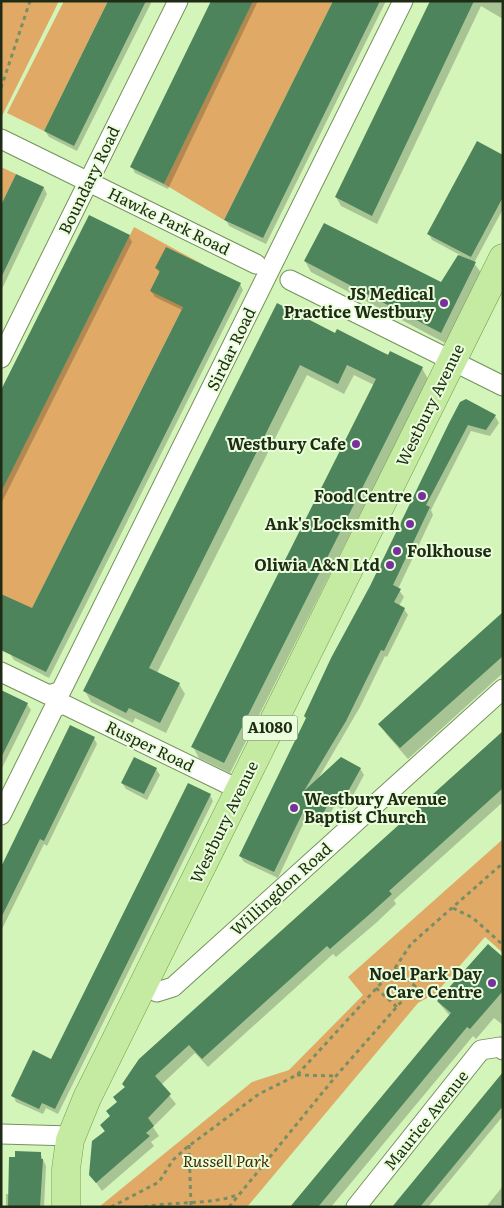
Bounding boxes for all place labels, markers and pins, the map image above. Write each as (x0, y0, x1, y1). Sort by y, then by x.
place label: JS Medical Practice Westbury (284, 281, 434, 323)
marker: JS Medical Practice Westbury (438, 297, 450, 309)
place label: Westbury Cafe (227, 431, 346, 455)
marker: Westbury Cafe (350, 438, 362, 450)
place label: Food Centre (314, 483, 412, 507)
marker: Food Centre (416, 490, 428, 502)
place label: Ank's Locksmith (265, 511, 400, 535)
marker: Ank's Locksmith (404, 518, 416, 530)
place label: Folkhouse (407, 538, 492, 562)
marker: Folkhouse (391, 545, 403, 557)
place label: Oliwia A&N Ltd (254, 552, 380, 576)
marker: Oliwia A&N Ltd (384, 559, 396, 571)
place label: Westbury Avenue Baptist Church (304, 786, 447, 828)
marker: Westbury Avenue Baptist Church (288, 802, 300, 814)
place label: Noel Park Day Care Centre (369, 961, 482, 1003)
marker: Noel Park Day Care Centre (486, 977, 498, 989)

